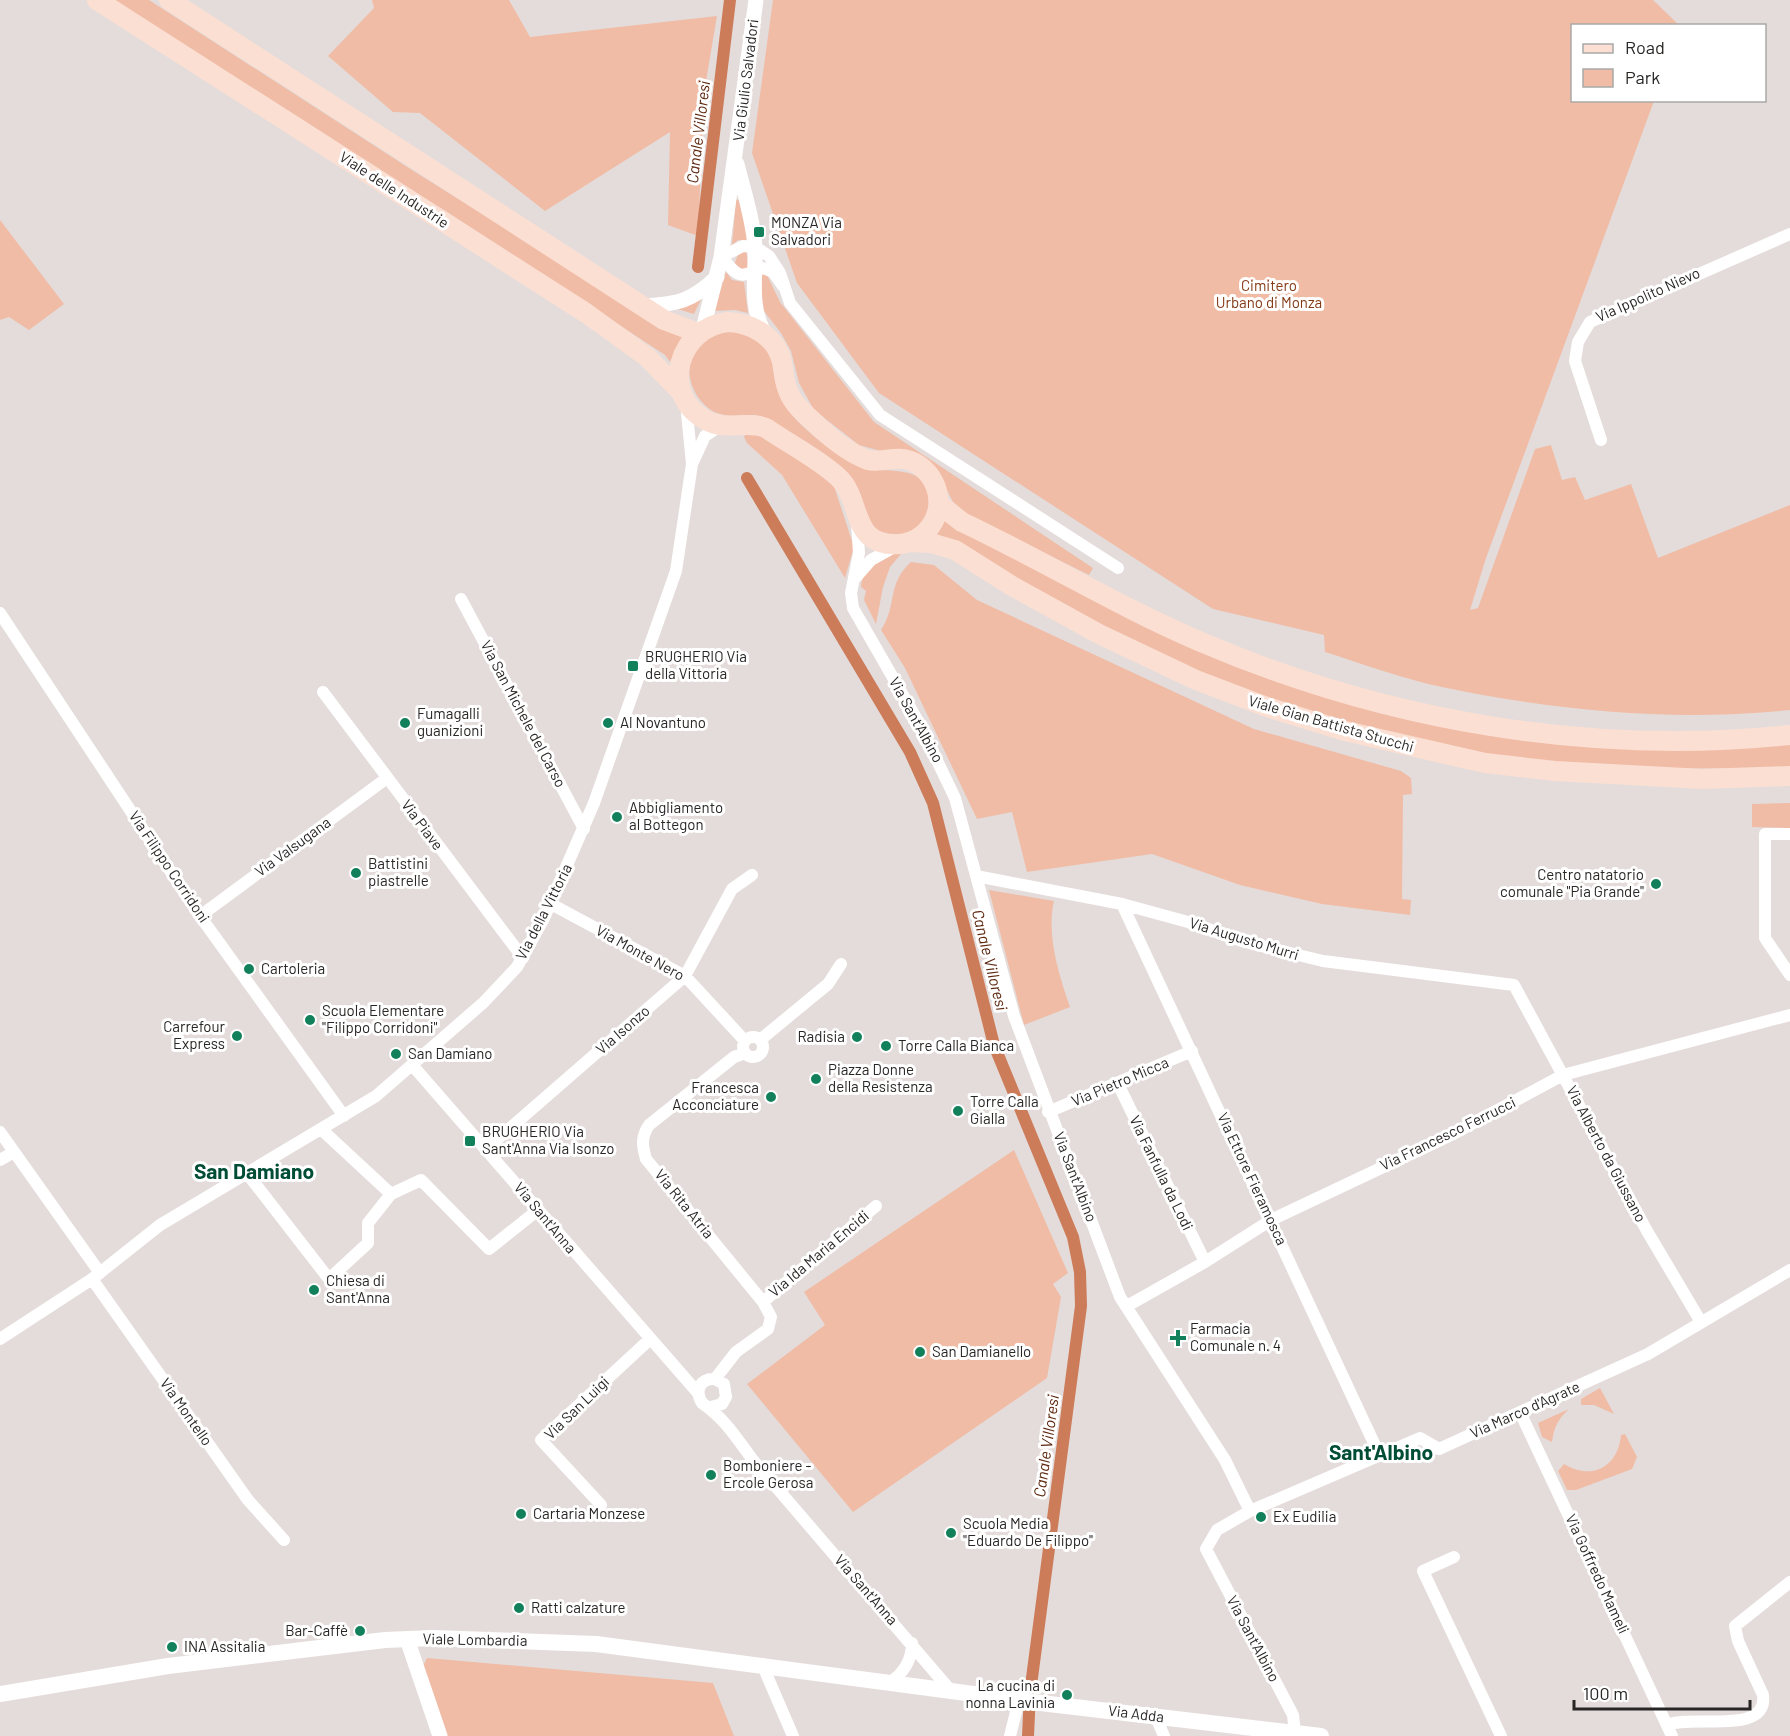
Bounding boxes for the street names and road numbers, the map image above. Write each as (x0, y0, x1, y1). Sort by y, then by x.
street label: Via Giulio Salvadori (729, 18, 761, 142)
street label: Viale delle Industrie (336, 147, 453, 231)
street label: Via Ippolito Nievo (1593, 263, 1703, 325)
street label: Via San Michele del Carso (478, 637, 570, 790)
street label: Via Sant'Albino (886, 674, 948, 765)
street label: Viale Gian Battista Stucchi (1246, 691, 1416, 755)
street label: Via Piave (398, 796, 448, 853)
street label: Via Filippo Corridoni (126, 807, 214, 926)
street label: Via Valsugana (251, 813, 334, 880)
street label: Via della Vittoria (511, 860, 575, 963)
street label: Via Augusto Murri (1187, 913, 1301, 963)
street label: Via Monte Nero (593, 920, 688, 984)
street label: Via Isonzo (592, 1001, 653, 1058)
street label: Via Pietro Micca (1068, 1053, 1171, 1110)
street label: Via Alberto da Giussano (1563, 1082, 1651, 1225)
street label: Via Francesco Ferrucci (1377, 1092, 1518, 1174)
street label: Via Ettore Fieramosca (1214, 1109, 1292, 1248)
street label: Via Fanfulla da Lodi (1126, 1112, 1198, 1233)
street label: Via Sant'Albino (1050, 1129, 1101, 1224)
street label: Via Rita Atria (651, 1165, 718, 1242)
street label: Via Sant'Anna (511, 1178, 581, 1257)
street label: Via Ida Maria Encidi (765, 1206, 872, 1300)
street label: Via San Luigi (540, 1372, 612, 1443)
street label: Via Montello (157, 1374, 217, 1449)
street label: Via Marco d'Agrate (1467, 1377, 1582, 1441)
street label: Via Goffredo Mameli (1562, 1511, 1634, 1636)
street label: Via Sant'Anna (831, 1550, 902, 1628)
street label: Via Sant'Albino (1224, 1592, 1284, 1685)
street label: Viale Lombardia (422, 1629, 528, 1649)
street label: Via Adda (1107, 1701, 1165, 1725)

